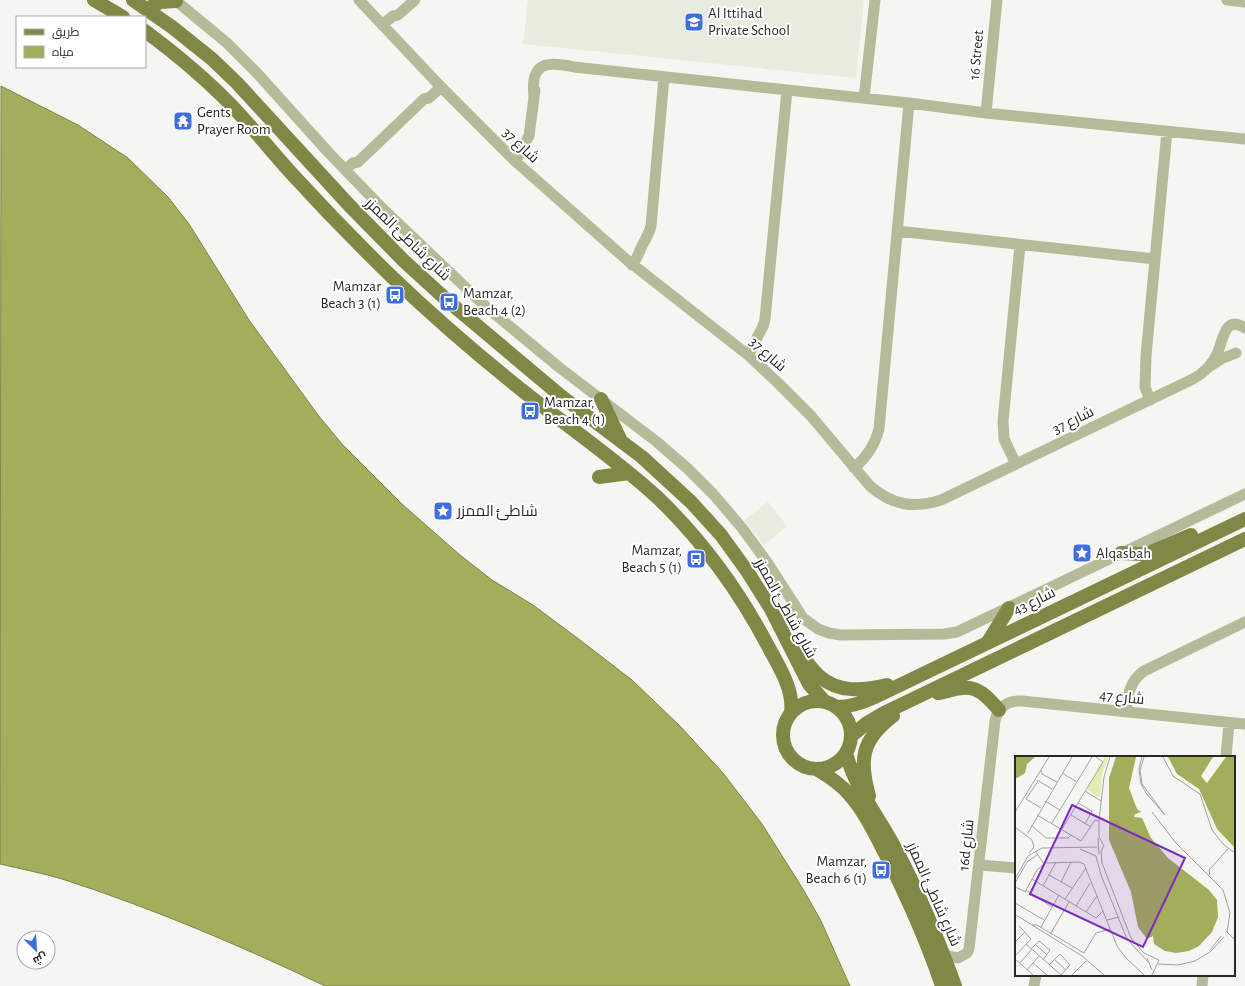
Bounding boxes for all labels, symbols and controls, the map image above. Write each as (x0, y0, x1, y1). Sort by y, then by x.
place label: Al Ittihad Private School (708, 6, 790, 38)
school or university icon: Al Ittihad Private School (683, 11, 705, 33)
legend (16, 16, 146, 68)
text: طريق (52, 26, 80, 39)
street label: 16 Street (967, 29, 986, 81)
text: مياه (52, 46, 74, 59)
place label: Gents Prayer Room (197, 105, 271, 137)
temple icon: Gents Prayer Room (172, 110, 194, 132)
street label: شارع 37 (497, 124, 543, 168)
street label: شارع شاطئ الممزر (359, 194, 454, 286)
place label: Mamzar Beach 3 (1) (320, 279, 381, 311)
bus stop icon: Mamzar Beach 3 (1) (384, 284, 406, 306)
place label: Mamzar, Beach 4 (2) (463, 286, 526, 318)
bus stop icon: Mamzar, Beach 4 (2) (438, 291, 460, 313)
street label: شارع 37 (744, 333, 790, 377)
place label: Mamzar, Beach 4 (1) (544, 395, 606, 427)
bus stop icon: Mamzar, Beach 4 (1) (519, 400, 541, 422)
street label: شارع 37 (1050, 403, 1098, 440)
place icon: شاطئ الممزر (432, 500, 454, 522)
place label: شاطئ الممزر (456, 503, 538, 521)
place icon: Alqasbah (1071, 542, 1093, 564)
place label: Mamzar, Beach 5 (1) (621, 543, 682, 575)
place label: Alqasbah (1096, 546, 1151, 561)
bus stop icon: Mamzar, Beach 5 (1) (685, 548, 707, 570)
street label: شارع شاطئ الممزر (749, 554, 820, 662)
street label: شارع 43 (1010, 584, 1059, 621)
street label: شارع 47 (1098, 687, 1145, 710)
inset map (1015, 756, 1235, 976)
street label: 16d شارع (955, 819, 980, 872)
street label: شارع شاطئ الممزر (901, 839, 964, 950)
place label: Mamzar, Beach 6 (1) (806, 854, 867, 886)
bus stop icon: Mamzar, Beach 6 (1) (870, 859, 892, 881)
north arrow (16, 930, 56, 970)
text: ش (31, 950, 49, 967)

